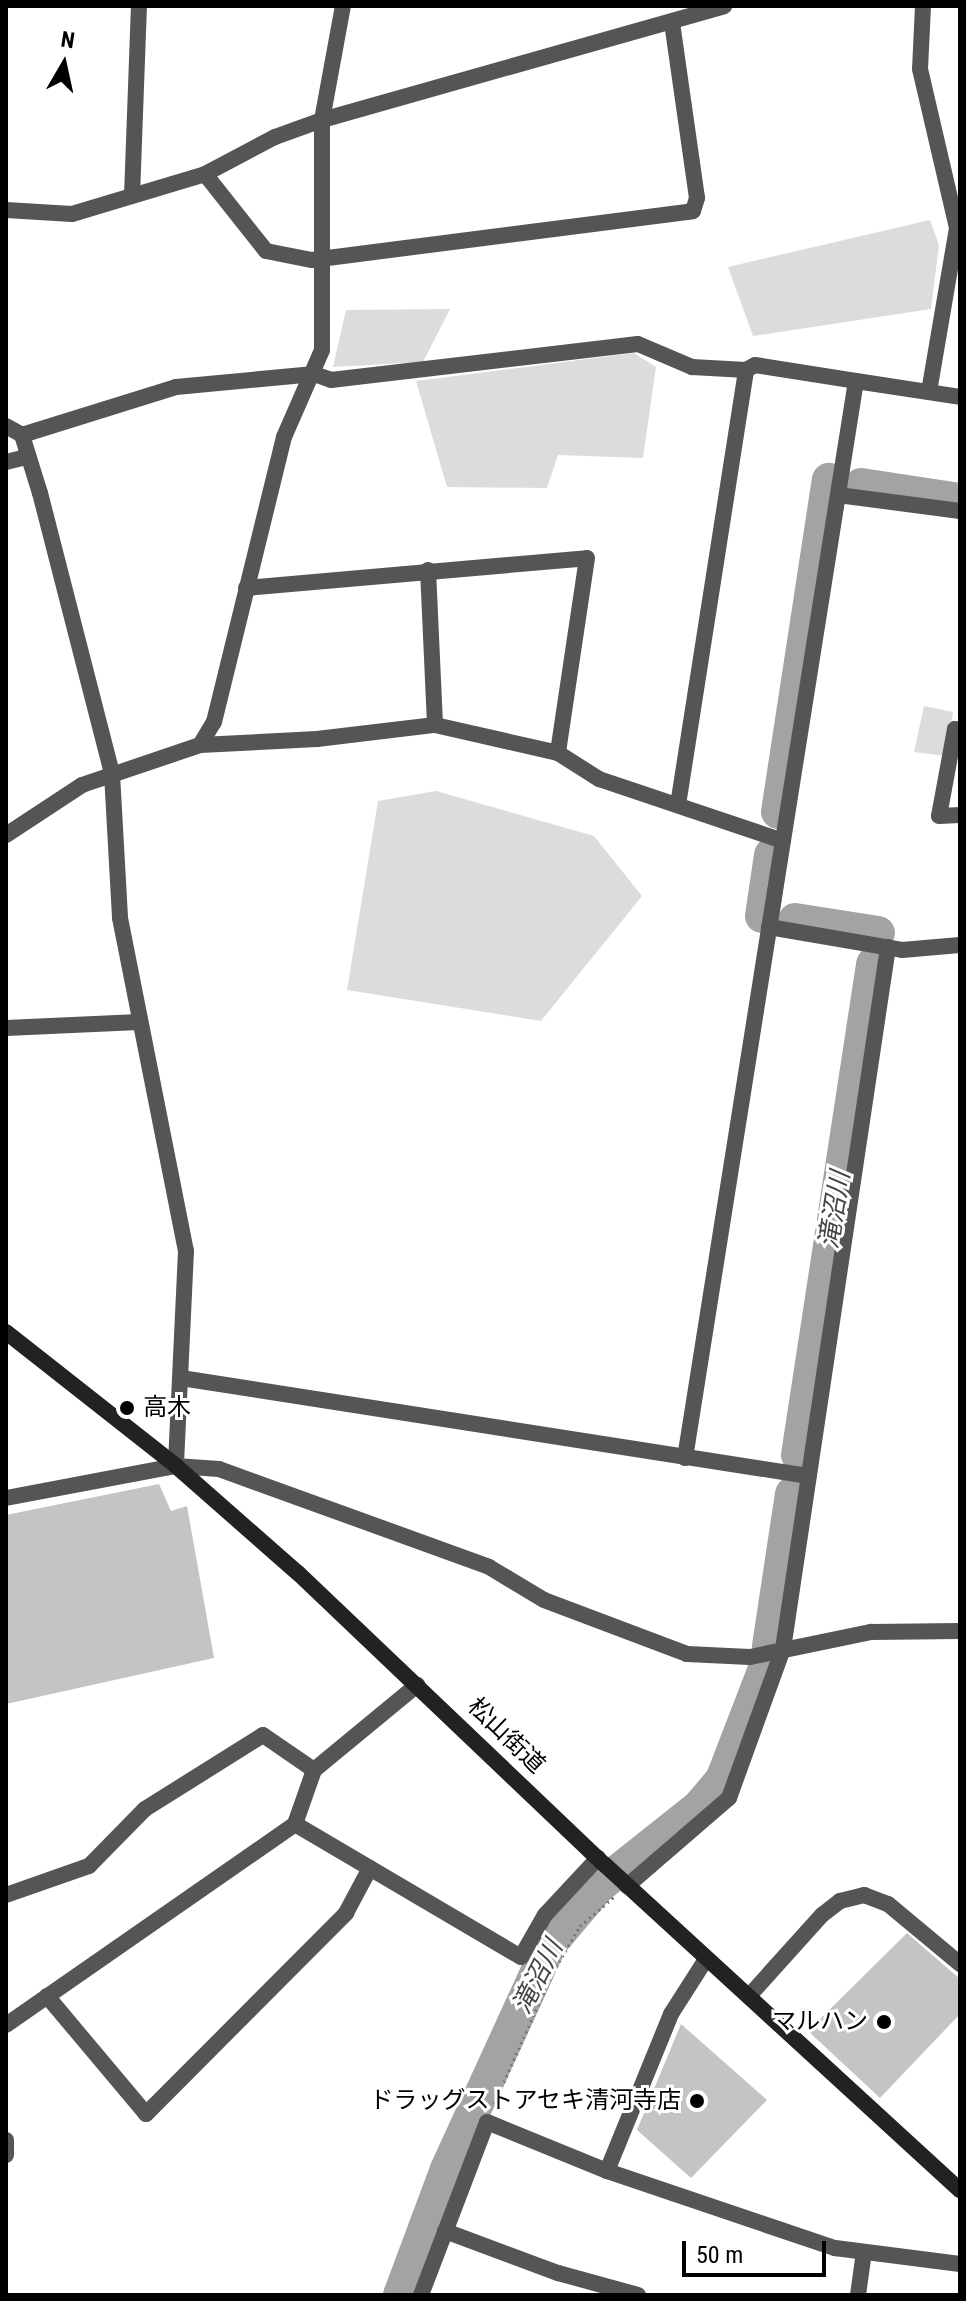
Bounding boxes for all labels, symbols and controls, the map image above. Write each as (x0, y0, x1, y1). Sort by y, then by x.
north arrow (24, 24, 104, 104)
text: N (59, 26, 76, 53)
water label: 滝沼川 (813, 1169, 857, 1251)
place label: 高木 (143, 1394, 191, 1422)
marker: 高木 (118, 1399, 136, 1417)
street label: 松山街道 (461, 1692, 551, 1780)
water label: 滝沼川 (506, 1935, 570, 2019)
place label: マルハン (772, 2008, 868, 2036)
marker: マルハン (875, 2013, 893, 2031)
place label: ドラッグストアセキ清河寺店 (369, 2087, 681, 2115)
marker: ドラッグストアセキ清河寺店 (688, 2092, 706, 2110)
scale bar (686, 2225, 830, 2275)
text: 50 m (696, 2241, 743, 2269)

